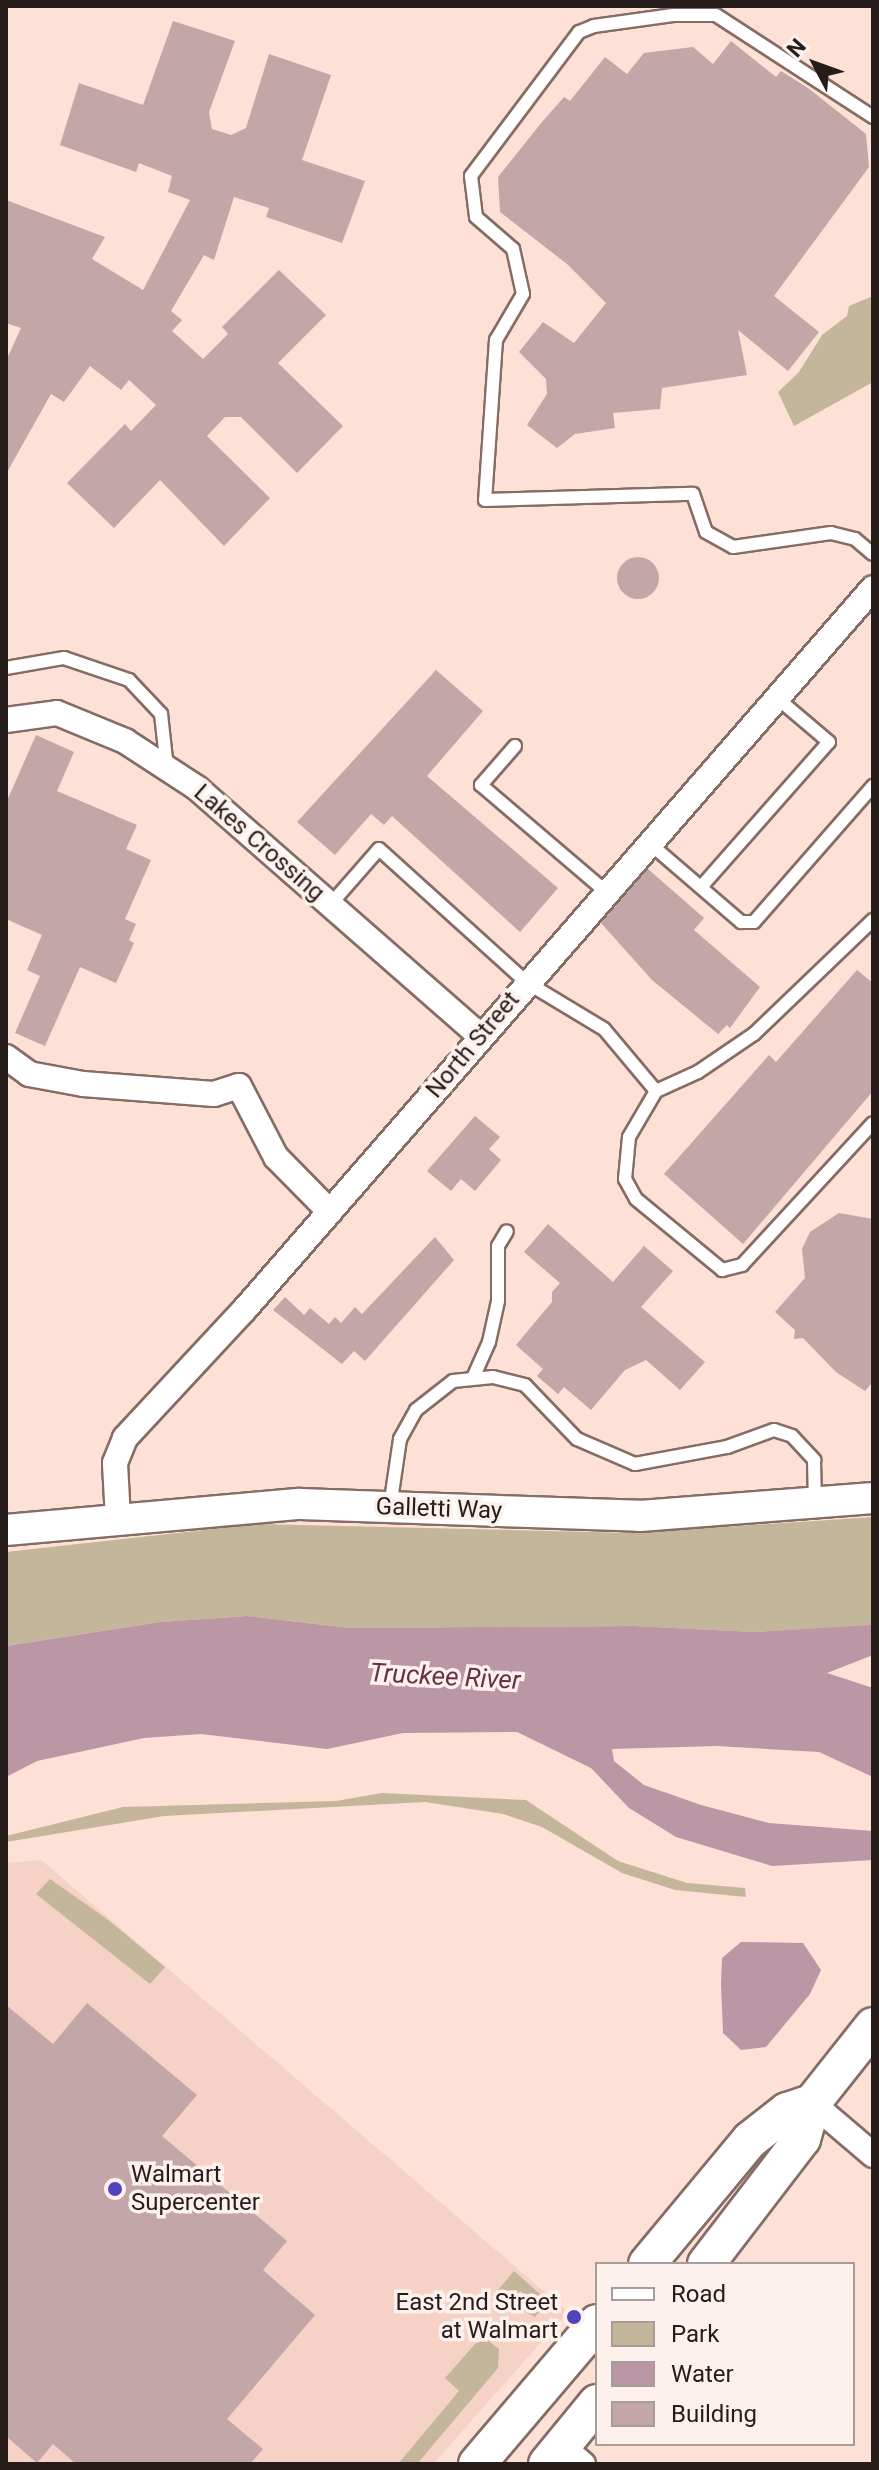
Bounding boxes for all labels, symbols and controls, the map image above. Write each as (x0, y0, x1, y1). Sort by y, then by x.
north arrow (775, 24, 855, 104)
text: N (782, 34, 811, 62)
street label: Lakes Crossing (188, 778, 330, 908)
street label: North Street (420, 986, 526, 1104)
street label: Galletti Way (375, 1492, 503, 1526)
water label: Truckee River (369, 1657, 521, 1697)
place label: Walmart Supercenter (131, 2161, 260, 2217)
marker: Walmart Supercenter (106, 2180, 124, 2198)
legend (595, 2262, 855, 2446)
text: Road (671, 2280, 726, 2308)
place label: East 2nd Street at Walmart (396, 2289, 558, 2345)
marker: East 2nd Street at Walmart (565, 2308, 583, 2326)
text: Park (671, 2320, 719, 2348)
text: Water (671, 2360, 734, 2388)
text: Building (671, 2400, 757, 2428)

